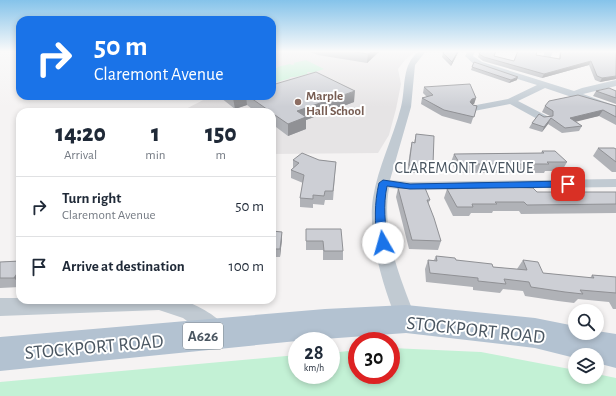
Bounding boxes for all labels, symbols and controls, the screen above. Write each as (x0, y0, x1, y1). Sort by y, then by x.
icon: right (28, 32, 80, 84)
text: 50 m (94, 33, 148, 61)
text: Claremont Avenue (94, 66, 224, 84)
place label: Marple Hall School (306, 90, 364, 118)
marker: Marple Hall School (293, 97, 303, 107)
text: 14:20 (55, 122, 106, 146)
text: 1 (151, 122, 160, 146)
text: 150 (205, 122, 237, 146)
text: Arrival (64, 149, 97, 162)
text: min (145, 149, 166, 162)
text: m (216, 149, 226, 162)
street label: CLAREMONT AVENUE (394, 160, 534, 176)
pin (551, 167, 585, 201)
icon: arrive (557, 173, 579, 195)
text: Turn right (62, 191, 121, 206)
icon: right (28, 196, 50, 218)
text: 50 m (235, 199, 264, 214)
text: Claremont Avenue (62, 209, 156, 222)
position arrow (362, 222, 404, 264)
icon: arrive (28, 256, 50, 278)
text: Arrive at destination (62, 259, 185, 274)
text: 100 m (229, 259, 264, 274)
map controls (568, 304, 604, 384)
button: search (568, 304, 604, 340)
street label: STOCKPORT ROAD (406, 314, 546, 347)
road number: A626 (183, 323, 223, 349)
street label: STOCKPORT ROAD (24, 332, 164, 363)
speed limit sign: 30 (348, 332, 400, 384)
text: 28 (304, 343, 324, 363)
button: layers (568, 348, 604, 384)
text: km/h (304, 363, 324, 373)

